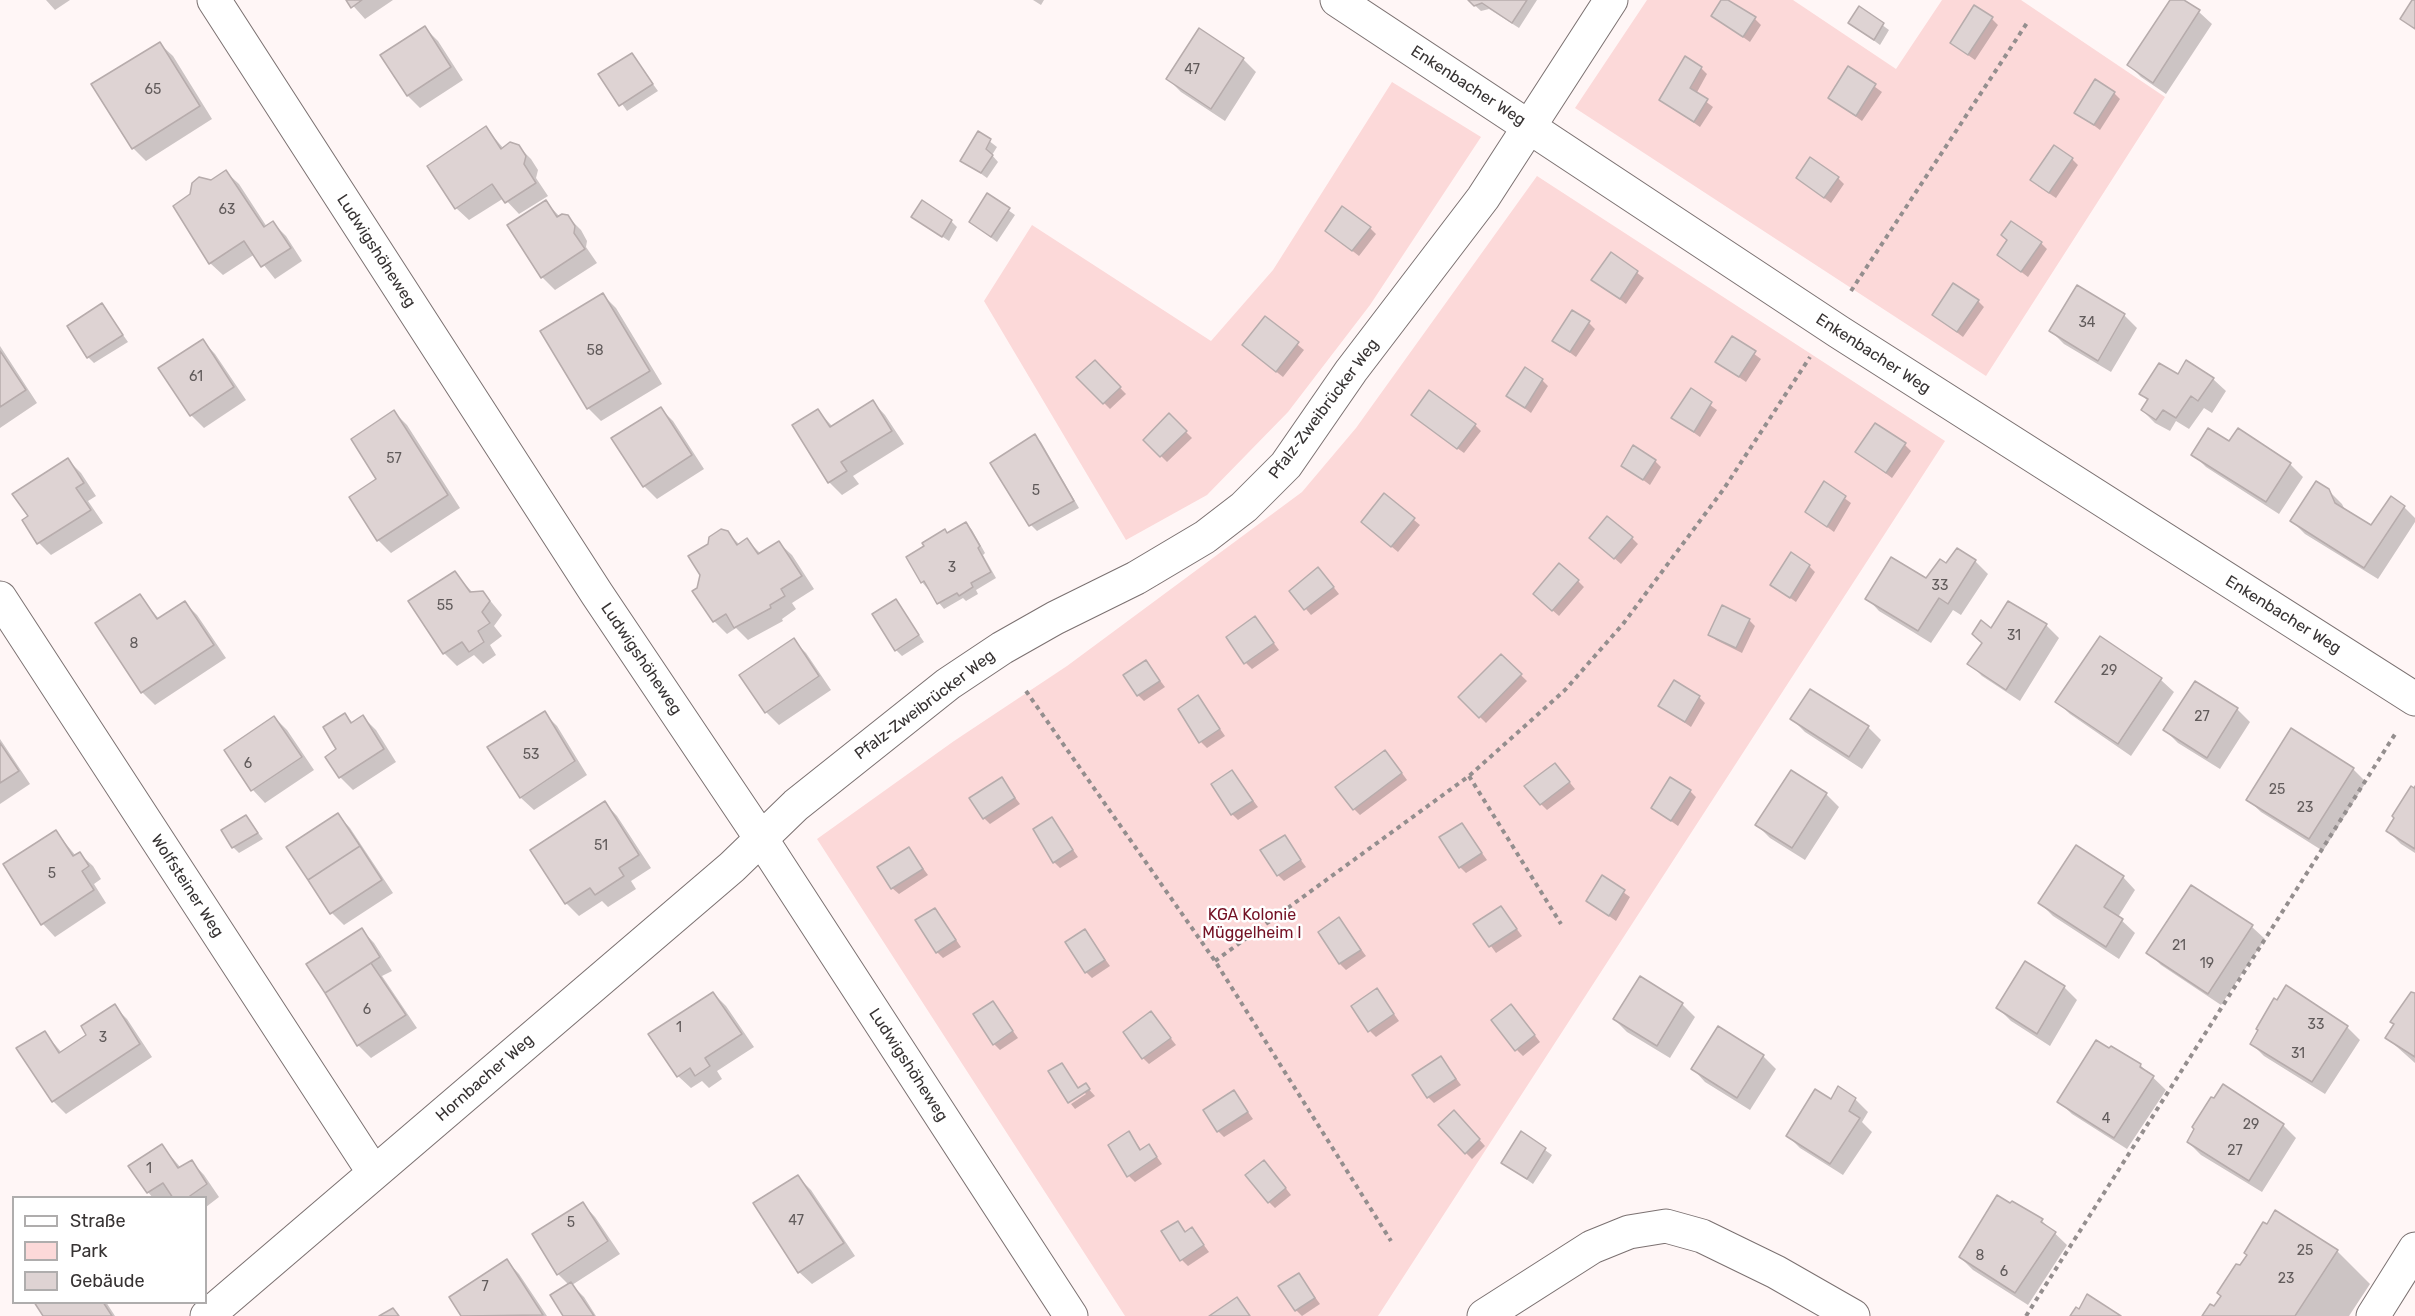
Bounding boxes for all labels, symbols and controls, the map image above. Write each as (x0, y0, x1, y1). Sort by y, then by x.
street label: Enkenbacher Weg (1407, 42, 1529, 130)
house number: 47 (1184, 62, 1200, 78)
house number: 65 (145, 82, 161, 98)
street label: Ludwigshöheweg (332, 191, 420, 311)
house number: 63 (219, 202, 235, 218)
street label: Enkenbacher Weg (1812, 310, 1934, 398)
house number: 34 (2078, 315, 2096, 331)
street label: Pfalz-Zweibrücker Weg (1265, 335, 1383, 483)
house number: 58 (586, 343, 604, 359)
house number: 61 (189, 369, 203, 385)
house number: 57 (386, 451, 402, 467)
house number: 5 (1032, 483, 1040, 499)
house number: 3 (948, 560, 956, 576)
street label: Enkenbacher Weg (2222, 572, 2344, 658)
house number: 33 (1932, 578, 1948, 594)
house number: 55 (437, 598, 453, 614)
street label: Ludwigshöheweg (596, 599, 686, 719)
house number: 31 (2007, 628, 2021, 644)
house number: 8 (130, 636, 138, 652)
street label: Pfalz-Zweibrücker Weg (851, 646, 999, 764)
house number: 29 (2101, 663, 2117, 679)
house number: 27 (2194, 709, 2210, 725)
house number: 53 (523, 747, 539, 763)
house number: 6 (244, 756, 252, 772)
house number: 25 (2269, 782, 2285, 798)
house number: 23 (2297, 800, 2313, 816)
street label: Wolfsteiner Weg (147, 831, 227, 941)
house number: 51 (594, 838, 608, 854)
house number: 5 (48, 866, 56, 882)
park label: KGA Kolonie Müggelheim I (1202, 905, 1302, 943)
house number: 21 (2172, 938, 2186, 954)
house number: 19 (2200, 956, 2214, 972)
house number: 6 (363, 1002, 371, 1018)
street label: Ludwigshöheweg (864, 1005, 952, 1125)
house number: 33 (2308, 1017, 2324, 1033)
house number: 1 (676, 1020, 682, 1036)
house number: 3 (99, 1030, 107, 1046)
street label: Hornbacher Weg (432, 1030, 538, 1126)
house number: 31 (2291, 1046, 2305, 1062)
house number: 4 (2102, 1111, 2110, 1127)
house number: 29 (2243, 1117, 2259, 1133)
house number: 27 (2227, 1143, 2243, 1159)
house number: 1 (146, 1161, 152, 1177)
legend (12, 1196, 207, 1304)
text: Straße (70, 1210, 126, 1232)
house number: 47 (788, 1213, 804, 1229)
house number: 5 (567, 1215, 575, 1231)
text: Park (70, 1240, 107, 1262)
house number: 25 (2297, 1243, 2313, 1259)
house number: 8 (1976, 1248, 1984, 1264)
house number: 6 (2000, 1264, 2008, 1280)
text: Gebäude (70, 1270, 145, 1292)
house number: 23 (2278, 1271, 2294, 1287)
house number: 7 (481, 1279, 489, 1295)

